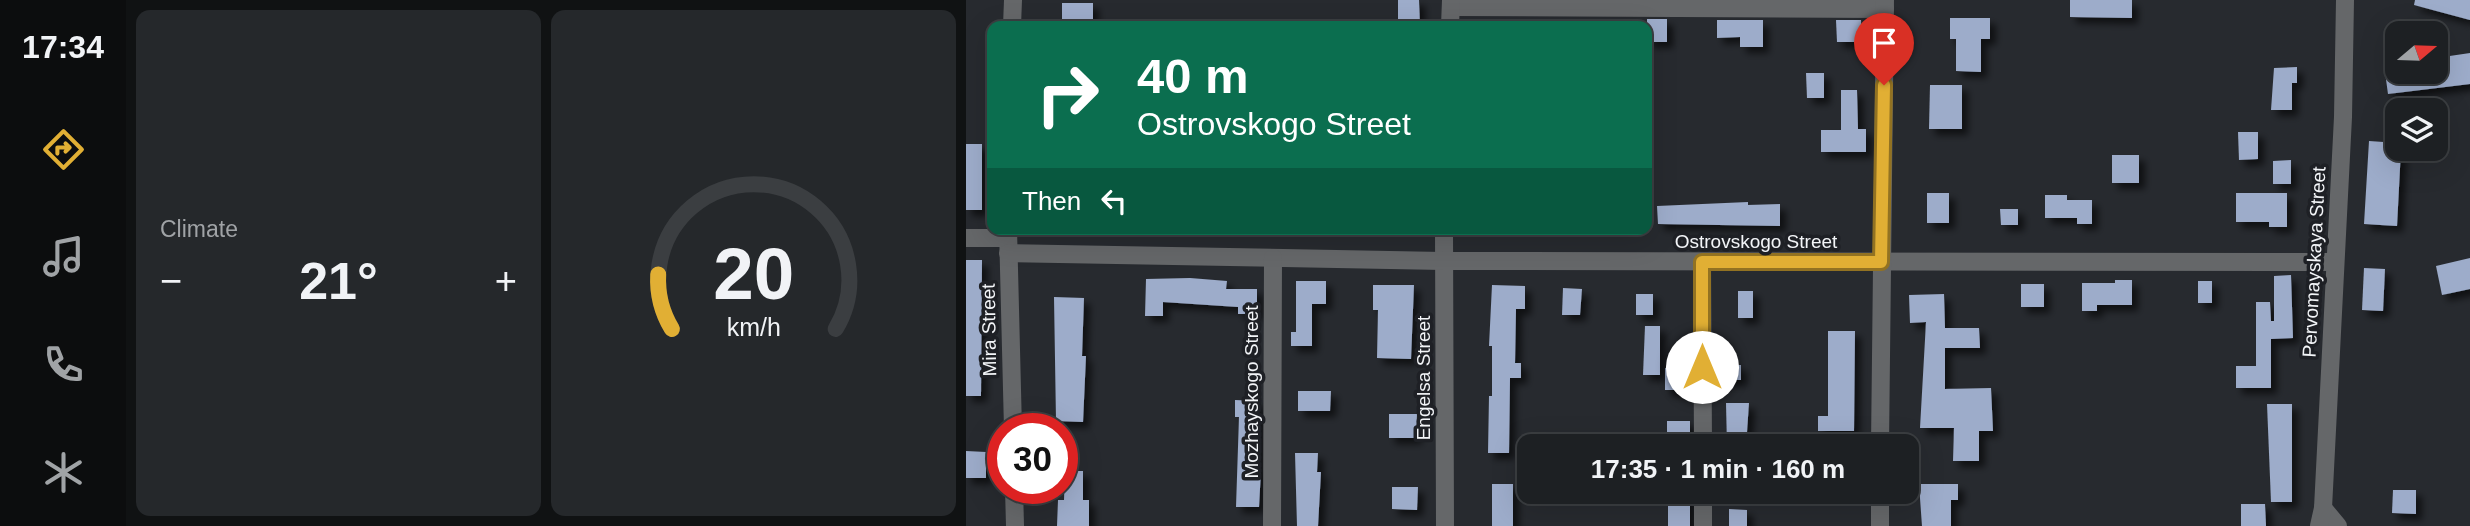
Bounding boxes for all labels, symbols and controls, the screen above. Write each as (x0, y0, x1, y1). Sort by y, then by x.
pin (1854, 13, 1914, 85)
north arrow (2385, 21, 2448, 84)
map controls (2385, 21, 2448, 161)
icon: arrive (1865, 24, 1903, 62)
text: 17:34 (22, 29, 104, 65)
icon: right (1022, 49, 1113, 140)
text: 40 m (1137, 49, 1249, 103)
button: layers (2385, 98, 2448, 161)
text: Ostrovskogo Street (1137, 106, 1411, 142)
icon: directions (39, 125, 88, 174)
street label: Pervomayskaya Street (2299, 165, 2330, 358)
icon: left (1095, 182, 1133, 220)
text: Then (1022, 186, 1081, 216)
text: Climate (160, 216, 238, 242)
street label: Ostrovskogo Street (1675, 231, 1838, 252)
icon: music (39, 232, 88, 281)
text: 20 (713, 233, 794, 314)
text: 21° (299, 252, 378, 310)
text: − (160, 260, 182, 302)
text: + (495, 260, 517, 302)
street label: Mira Street (978, 283, 1000, 377)
street label: Mozhayskogo Street (1241, 305, 1262, 479)
text: km/h (726, 313, 781, 341)
street label: Engelsa Street (1413, 315, 1434, 440)
position arrow (1665, 330, 1739, 404)
icon: phone (39, 340, 88, 389)
speed limit sign: 30 (987, 413, 1078, 504)
icon: climate (39, 448, 88, 497)
text: 17:35 · 1 min · 160 m (1591, 454, 1845, 484)

